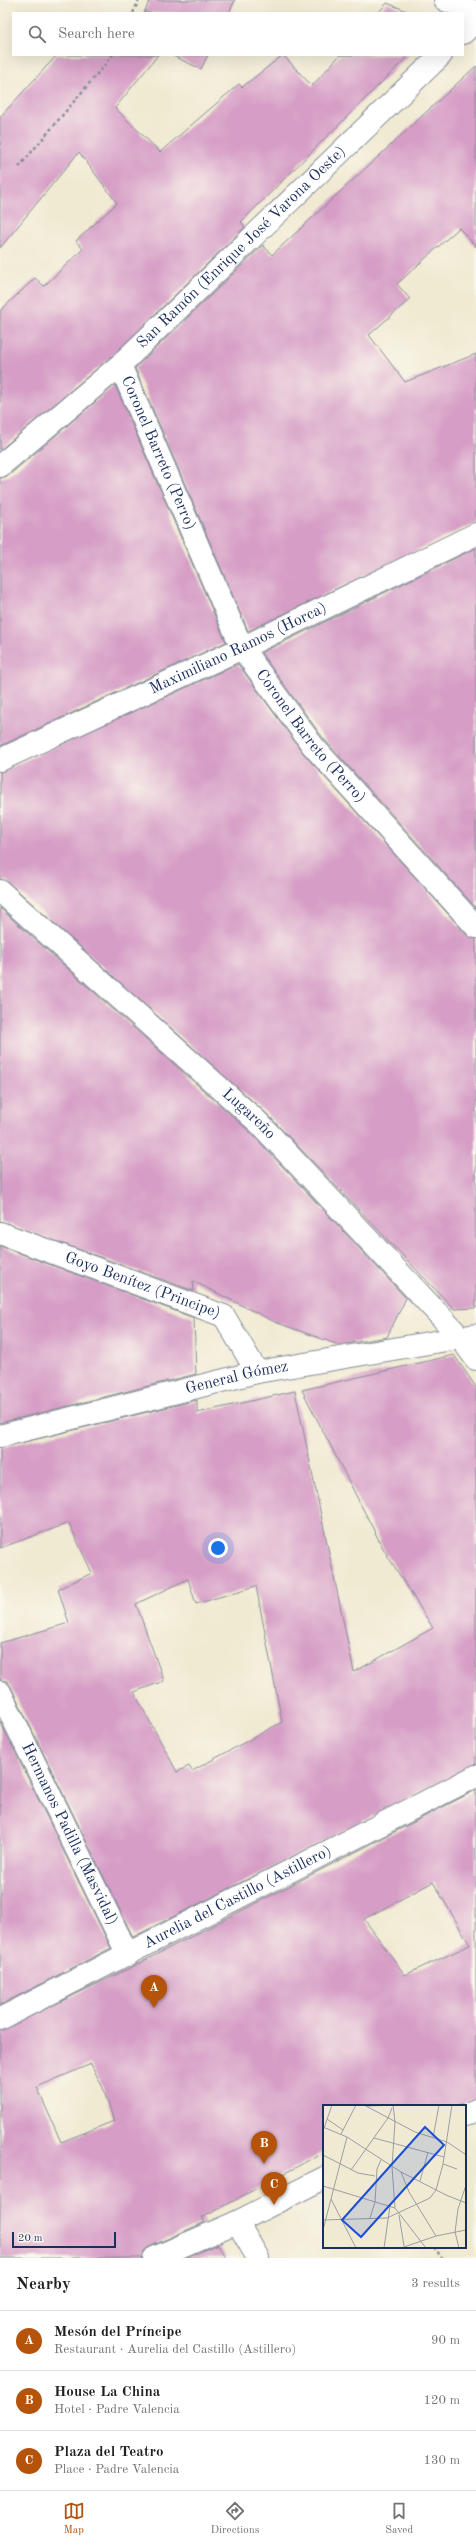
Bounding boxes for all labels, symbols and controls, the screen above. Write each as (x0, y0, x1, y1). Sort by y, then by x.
search box (12, 12, 464, 56)
icon: search (26, 23, 48, 45)
text: Search here (58, 27, 135, 42)
street label: San Ramón (Enrique José Varona Oeste) (134, 143, 349, 352)
street label: Coronel Barreto (Perro) (118, 374, 199, 532)
street label: Maximiliano Ramos (Horca) (147, 599, 329, 698)
street label: Coronel Barreto (Perro) (252, 667, 369, 806)
street label: Lugareño (219, 1086, 278, 1143)
street label: Goyo Benítez (Principe) (63, 1250, 223, 1322)
street label: General Gómez (184, 1359, 289, 1397)
your location (208, 1538, 228, 1558)
street label: Hermanos Padilla (Masvidal) (18, 1740, 121, 1928)
street label: Aurelia del Castillo (Astillero) (141, 1842, 334, 1952)
pin: A (141, 1975, 167, 2008)
inset map (323, 2105, 466, 2248)
pin: B (251, 2131, 277, 2164)
pin: C (261, 2172, 287, 2205)
scale bar (12, 2230, 116, 2249)
text: 20 m (18, 2233, 43, 2244)
text: Nearby (16, 2276, 71, 2293)
text: 3 results (411, 2277, 460, 2290)
text: Mesón del Príncipe (54, 2325, 181, 2340)
text: A (24, 2334, 34, 2347)
text: 90 m (431, 2334, 460, 2347)
text: Restaurant · Aurelia del Castillo (Astillero) (54, 2343, 296, 2356)
text: House La China (54, 2385, 160, 2400)
text: B (24, 2394, 34, 2407)
text: 120 m (423, 2394, 460, 2407)
text: Hotel · Padre Valencia (54, 2403, 180, 2416)
text: Plaza del Teatro (54, 2445, 163, 2460)
text: C (25, 2454, 33, 2467)
text: 130 m (423, 2454, 460, 2467)
text: Place · Padre Valencia (54, 2463, 179, 2476)
tab: Map (63, 2500, 85, 2538)
tab: Directions (211, 2500, 259, 2538)
tab: Saved (385, 2500, 413, 2538)

